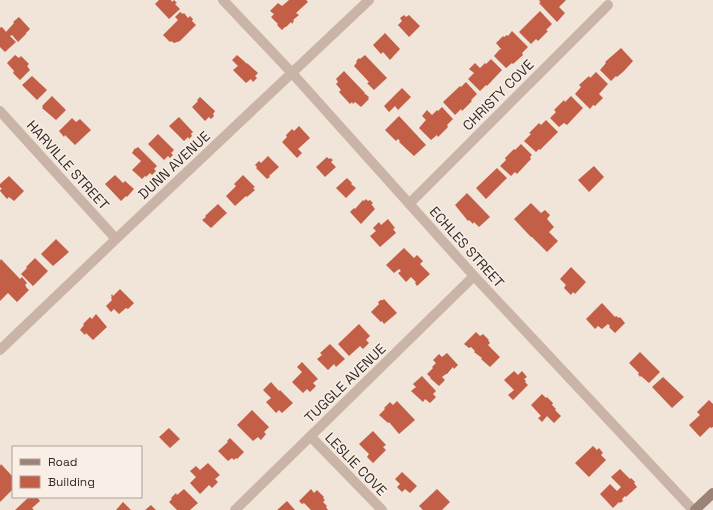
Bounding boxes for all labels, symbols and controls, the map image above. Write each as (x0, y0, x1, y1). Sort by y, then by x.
street label: CHRISTY COVE (459, 56, 537, 134)
street label: HARVILLE STREET (23, 116, 113, 214)
street label: DUNN AVENUE (134, 127, 214, 203)
street label: ECHLES STREET (426, 203, 508, 291)
street label: TUGGLE AVENUE (301, 340, 390, 426)
street label: LESLIE COVE (321, 428, 391, 500)
legend (12, 446, 142, 498)
text: Road (48, 454, 77, 470)
text: Building (48, 474, 95, 490)

